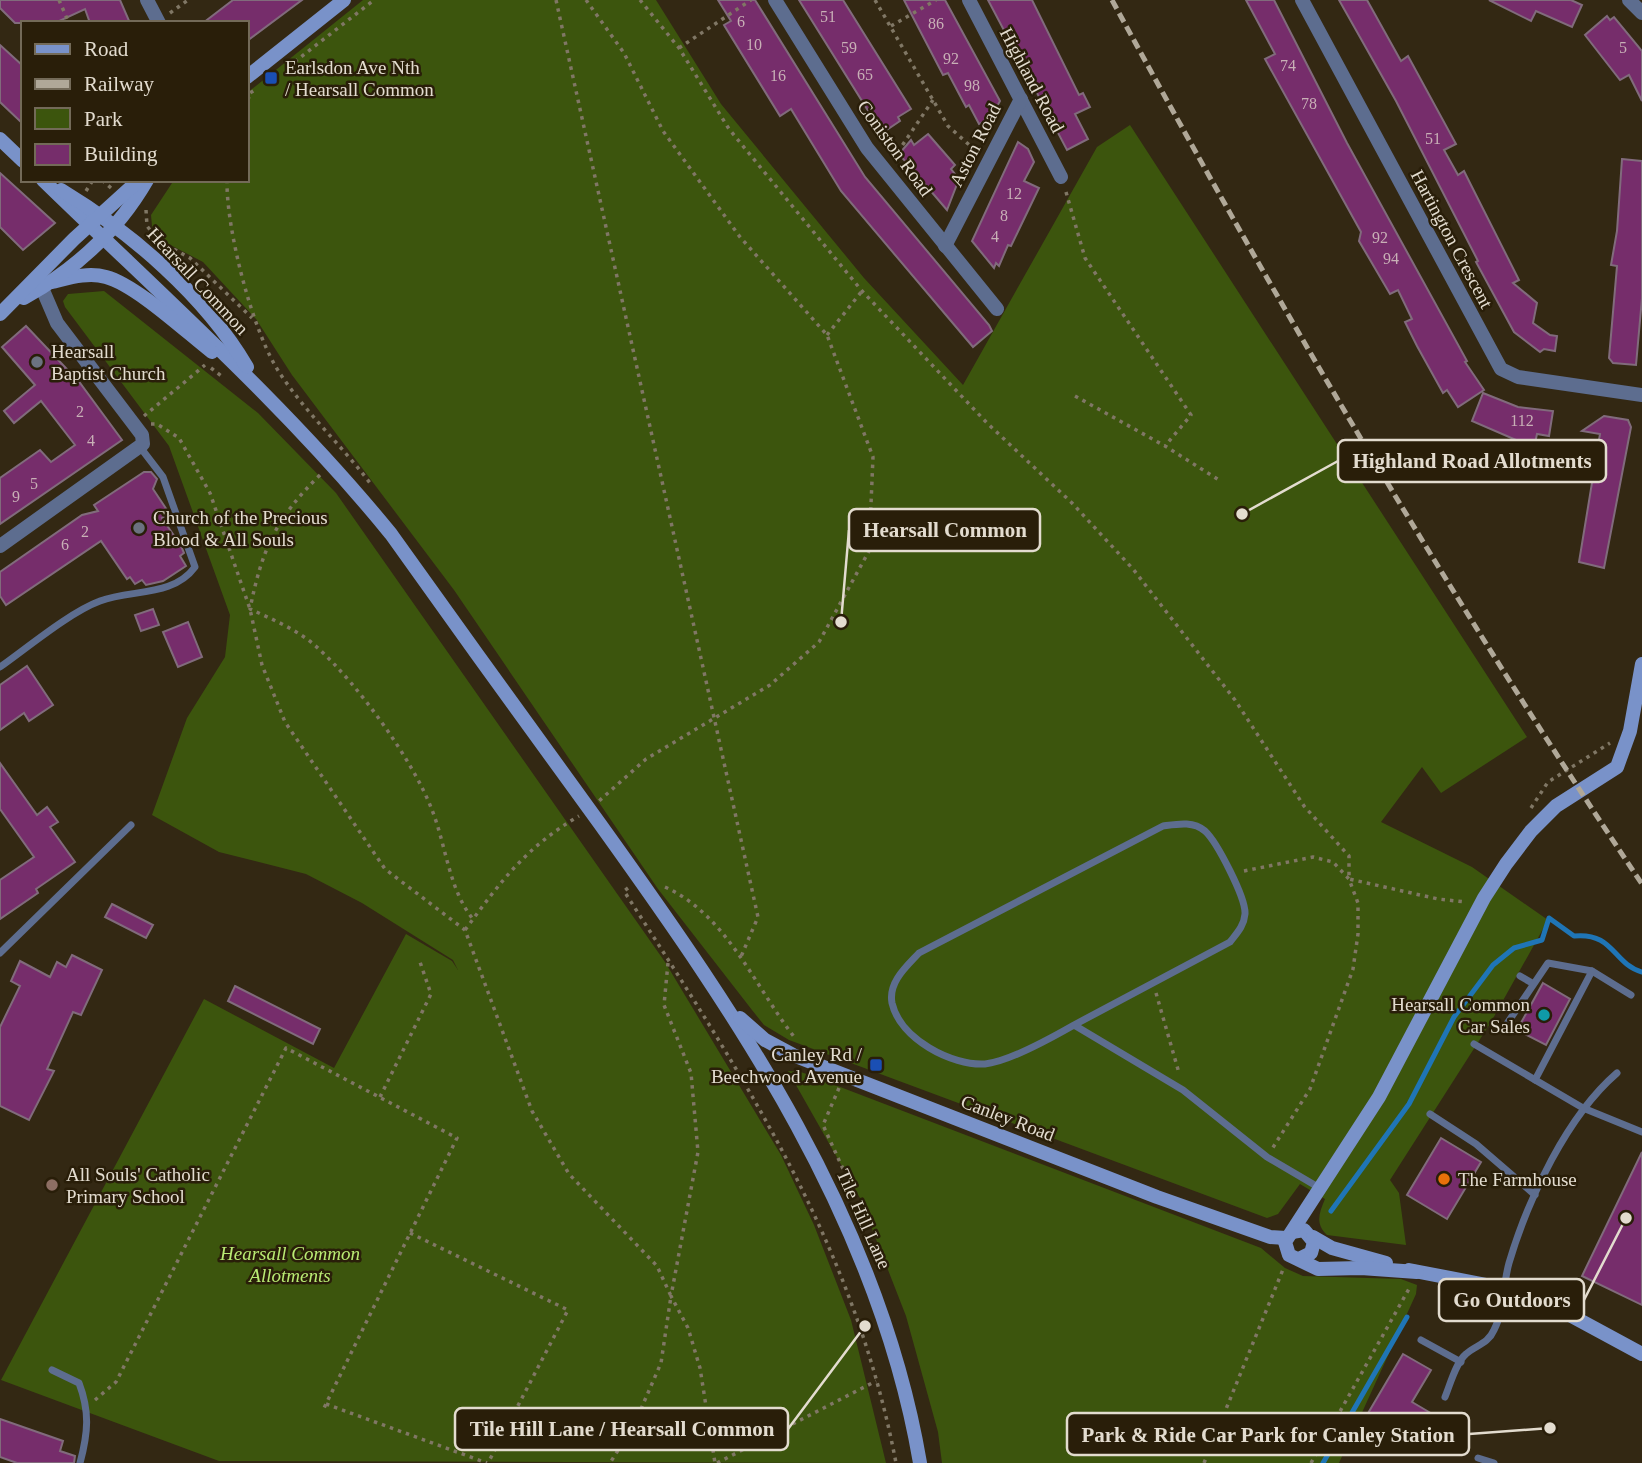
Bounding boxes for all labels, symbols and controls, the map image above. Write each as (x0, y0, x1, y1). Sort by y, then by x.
house number: 51 (820, 8, 836, 25)
house number: 6 (737, 13, 745, 30)
house number: 86 (928, 15, 944, 32)
legend (21, 21, 248, 182)
street label: Highland Road (996, 24, 1069, 136)
house number: 10 (746, 36, 762, 53)
text: Road (84, 37, 129, 61)
house number: 59 (841, 39, 857, 56)
house number: 5 (1619, 39, 1627, 56)
house number: 92 (943, 50, 959, 67)
place label: Earlsdon Ave Nth / Hearsall Common (285, 57, 434, 100)
house number: 74 (1280, 57, 1296, 74)
house number: 65 (857, 66, 873, 83)
house number: 16 (770, 67, 786, 84)
marker: Earlsdon Ave Nth / Hearsall Common (263, 70, 279, 86)
text: Railway (84, 72, 154, 96)
house number: 98 (964, 77, 980, 94)
house number: 78 (1301, 95, 1317, 112)
street label: Coniston Road (853, 96, 937, 200)
street label: Aston Road (945, 100, 1005, 190)
text: Park (84, 107, 123, 131)
house number: 51 (1425, 130, 1441, 147)
text: Building (84, 142, 158, 166)
street label: Hartington Crescent (1407, 166, 1498, 312)
house number: 12 (1006, 185, 1022, 202)
house number: 8 (1000, 207, 1008, 224)
street label: Hearsall Common (143, 223, 253, 339)
house number: 4 (991, 228, 999, 245)
house number: 92 (1372, 229, 1388, 246)
house number: 94 (1383, 250, 1399, 267)
place label: Hearsall Baptist Church (51, 341, 166, 384)
marker: Hearsall Baptist Church (29, 354, 45, 370)
house number: 2 (76, 403, 84, 420)
house number: 112 (1510, 412, 1534, 429)
house number: 4 (87, 432, 95, 449)
callout: Highland Road Allotments (1338, 440, 1606, 482)
text: Highland Road Allotments (1352, 449, 1592, 473)
house number: 5 (30, 475, 38, 492)
house number: 9 (12, 488, 20, 505)
place label: Church of the Precious Blood & All Souls (153, 507, 328, 550)
callout: Hearsall Common (849, 509, 1040, 551)
text: Hearsall Common (863, 518, 1027, 542)
marker: Church of the Precious Blood & All Souls (131, 520, 147, 536)
house number: 2 (81, 523, 89, 540)
house number: 6 (61, 536, 69, 553)
place label: Hearsall Common Car Sales (1391, 994, 1530, 1037)
marker: Hearsall Common Car Sales (1536, 1007, 1552, 1023)
place label: Canley Rd / Beechwood Avenue (711, 1044, 863, 1087)
marker: Canley Rd / Beechwood Avenue (868, 1057, 884, 1073)
street label: Canley Road (958, 1091, 1058, 1146)
place label: All Souls' Catholic Primary School (66, 1164, 210, 1207)
street label: Tile Hill Lane (833, 1166, 895, 1272)
place label: The Farmhouse (1458, 1169, 1577, 1190)
marker: The Farmhouse (1436, 1171, 1452, 1187)
marker: All Souls' Catholic Primary School (44, 1177, 60, 1193)
park label: Hearsall Common Allotments (219, 1243, 360, 1286)
callout: Go Outdoors (1439, 1279, 1584, 1321)
text: Go Outdoors (1453, 1288, 1571, 1312)
callout: Tile Hill Lane / Hearsall Common (455, 1408, 788, 1450)
callout: Park & Ride Car Park for Canley Station (1067, 1413, 1469, 1455)
text: Tile Hill Lane / Hearsall Common (470, 1417, 775, 1441)
text: Park & Ride Car Park for Canley Station (1081, 1423, 1455, 1447)

